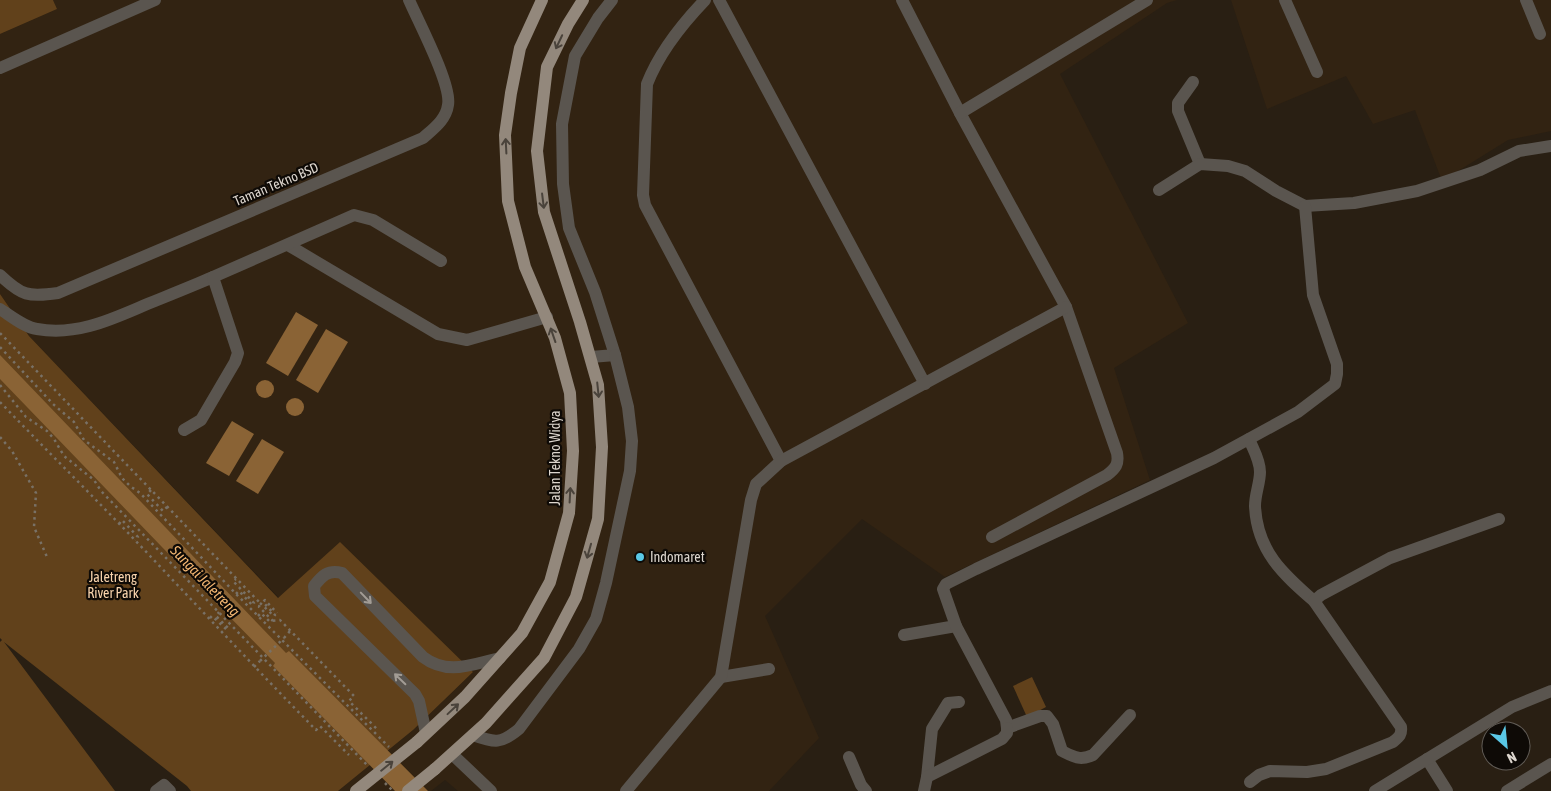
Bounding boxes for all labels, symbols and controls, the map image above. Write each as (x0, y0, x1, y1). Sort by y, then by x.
one-way arrow (554, 34, 563, 49)
one-way arrow (501, 138, 510, 154)
street label: Taman Tekno BSD (231, 159, 321, 209)
one-way arrow (538, 193, 548, 209)
one-way arrow (548, 328, 558, 344)
one-way arrow (593, 382, 603, 398)
street label: Jalan Tekno Widya (547, 410, 563, 506)
one-way arrow (566, 488, 575, 504)
water label: Sungai Jaletreng (167, 541, 243, 620)
one-way arrow (583, 543, 593, 559)
place label: Indomaret (650, 549, 705, 565)
marker: Indomaret (634, 551, 646, 563)
park label: Jaletreng River Park (87, 569, 139, 601)
one-way arrow (360, 592, 372, 605)
one-way arrow (394, 673, 407, 685)
one-way arrow (446, 703, 459, 715)
north arrow (1481, 721, 1531, 771)
text: N (1505, 749, 1519, 767)
one-way arrow (380, 761, 393, 772)

